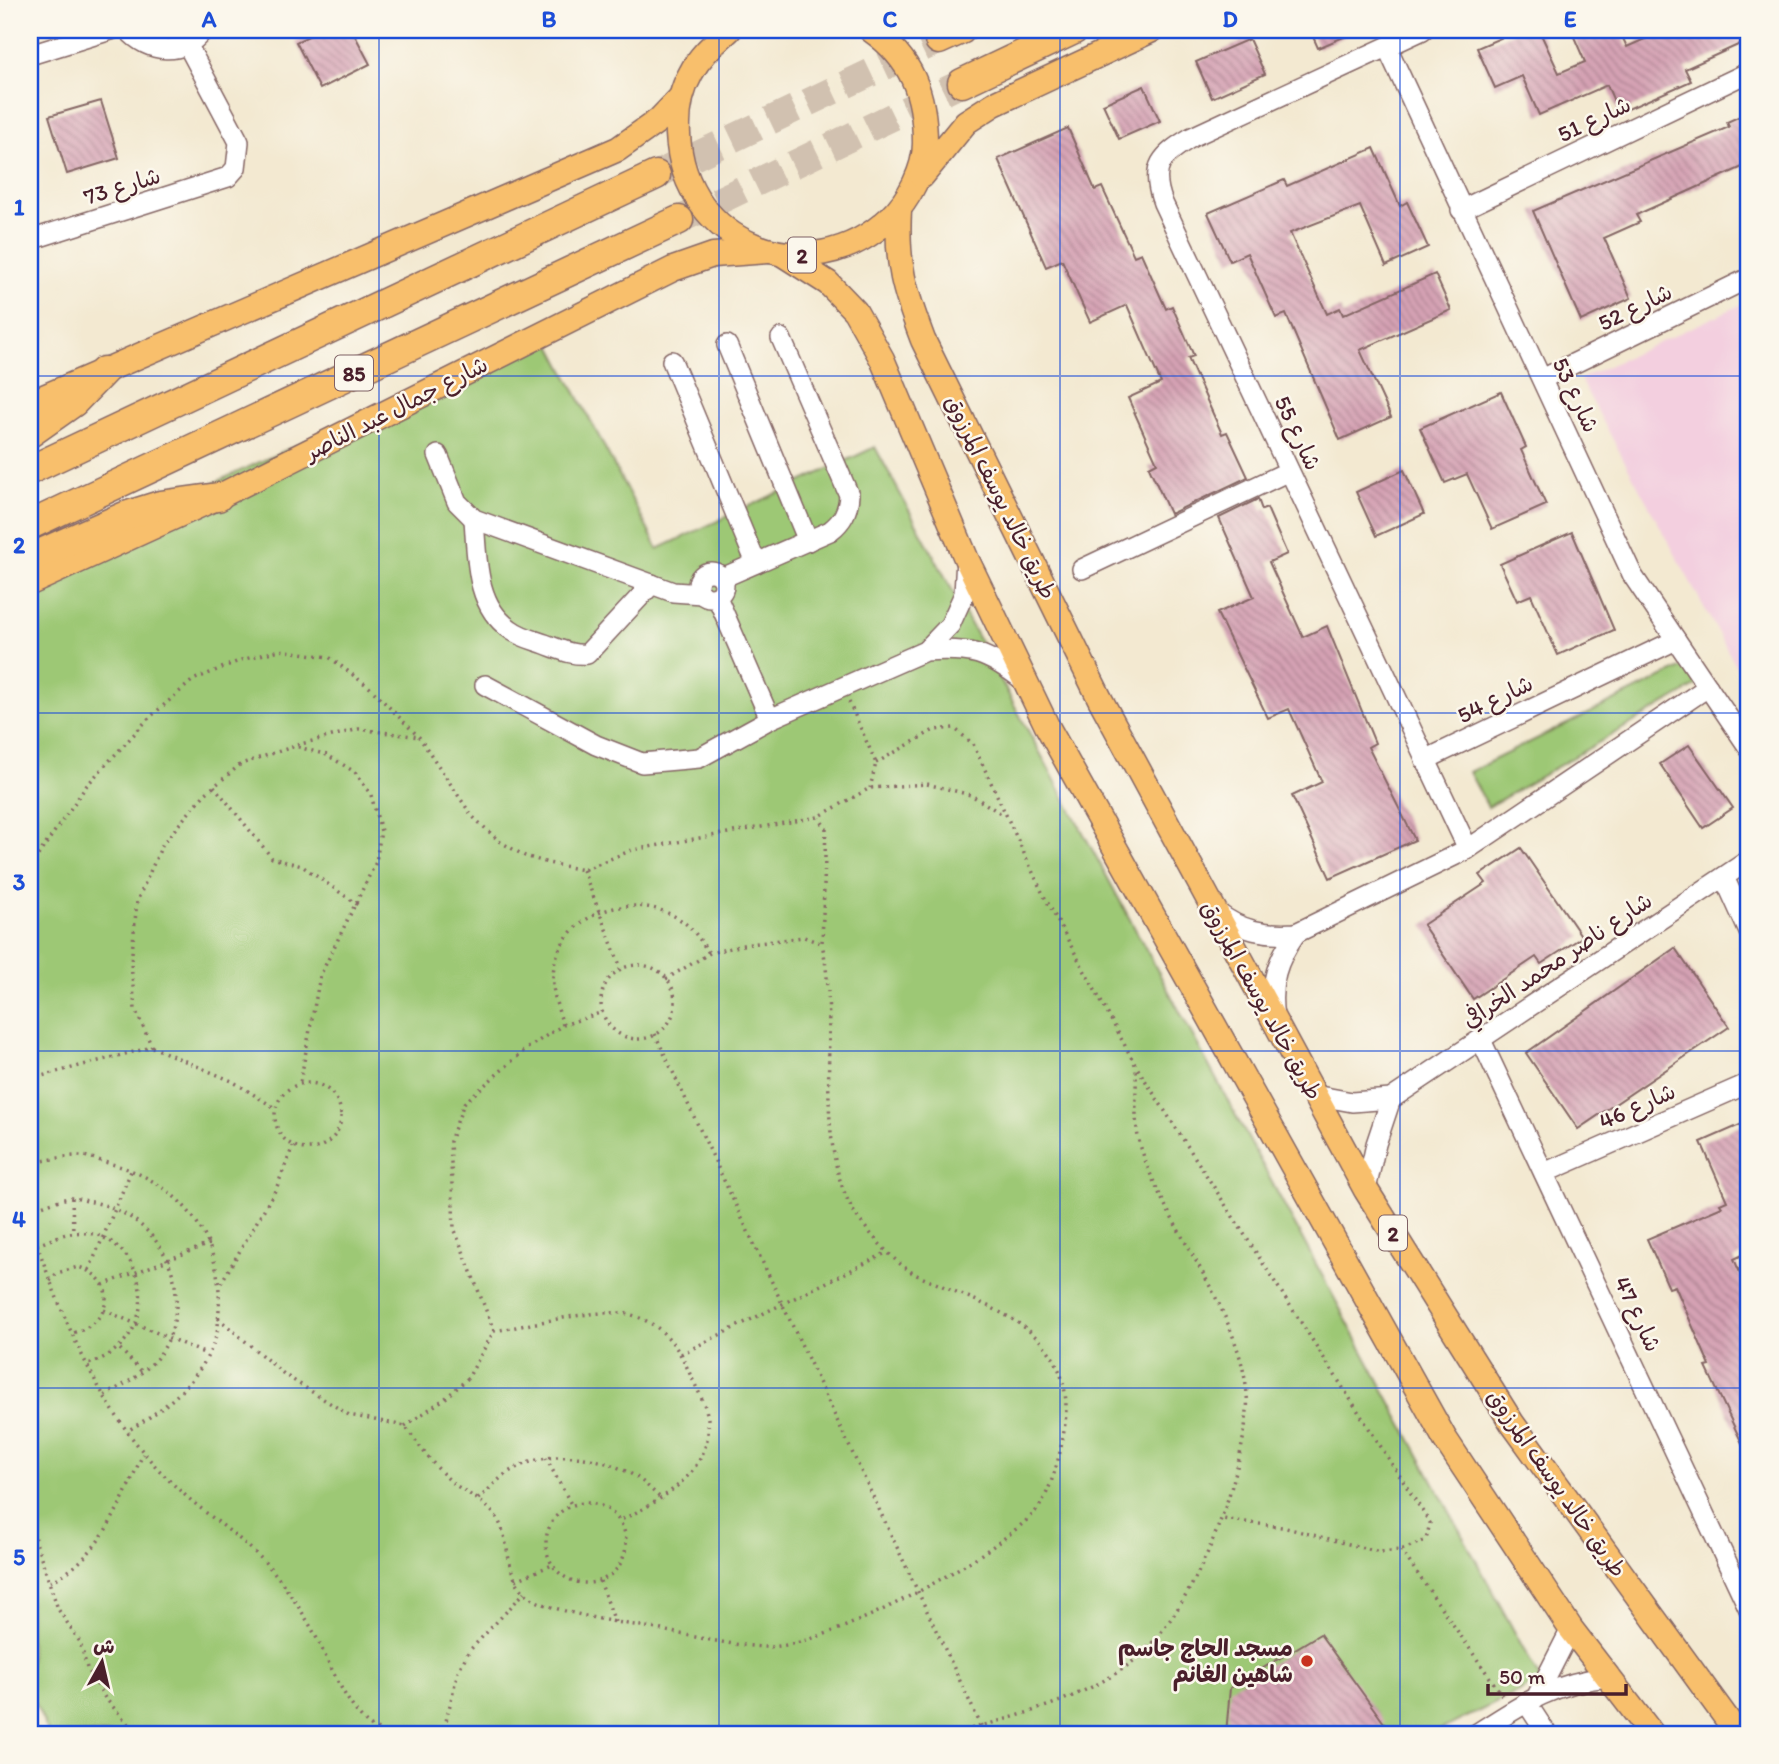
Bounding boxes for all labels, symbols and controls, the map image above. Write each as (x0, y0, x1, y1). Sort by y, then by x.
text: A (201, 5, 217, 33)
text: B (542, 5, 557, 33)
text: C (883, 5, 898, 33)
text: D (1222, 5, 1238, 33)
text: E (1564, 5, 1577, 33)
street label: شارع 51 (1553, 90, 1636, 150)
street label: شارع 73 (80, 161, 164, 213)
text: 1 (14, 193, 25, 221)
road number: 2 (788, 238, 816, 272)
street label: شارع 52 (1593, 277, 1678, 339)
street label: شارع جمال عبد الناصر (298, 350, 493, 469)
street label: شارع 53 (1545, 353, 1606, 438)
road number: 85 (335, 356, 373, 390)
street label: طريق خالد يوسف المرزوق (939, 390, 1063, 604)
street label: شارع 55 (1267, 391, 1327, 476)
text: 2 (13, 531, 26, 559)
street label: شارع 54 (1453, 669, 1538, 731)
text: 3 (13, 868, 26, 896)
street label: شارع ناصر محمد الخرافي (1457, 886, 1659, 1037)
street label: طريق خالد يوسف المرزوق (1196, 895, 1328, 1105)
street label: شارع 46 (1594, 1077, 1680, 1137)
text: 4 (12, 1205, 26, 1233)
road number: 2 (1379, 1216, 1407, 1250)
street label: شارع 47 (1607, 1272, 1668, 1357)
street label: طريق خالد يوسف المرزوق (1481, 1383, 1633, 1583)
text: 5 (13, 1543, 25, 1571)
north arrow (66, 1628, 136, 1698)
text: ش (92, 1633, 116, 1659)
place label: مسجد الحاج جاسم شاهين الغانم (1118, 1634, 1293, 1692)
scale bar (1488, 1652, 1627, 1696)
marker: مسجد الحاج جاسم شاهين الغانم (1299, 1653, 1315, 1669)
text: 50 m (1499, 1664, 1546, 1689)

